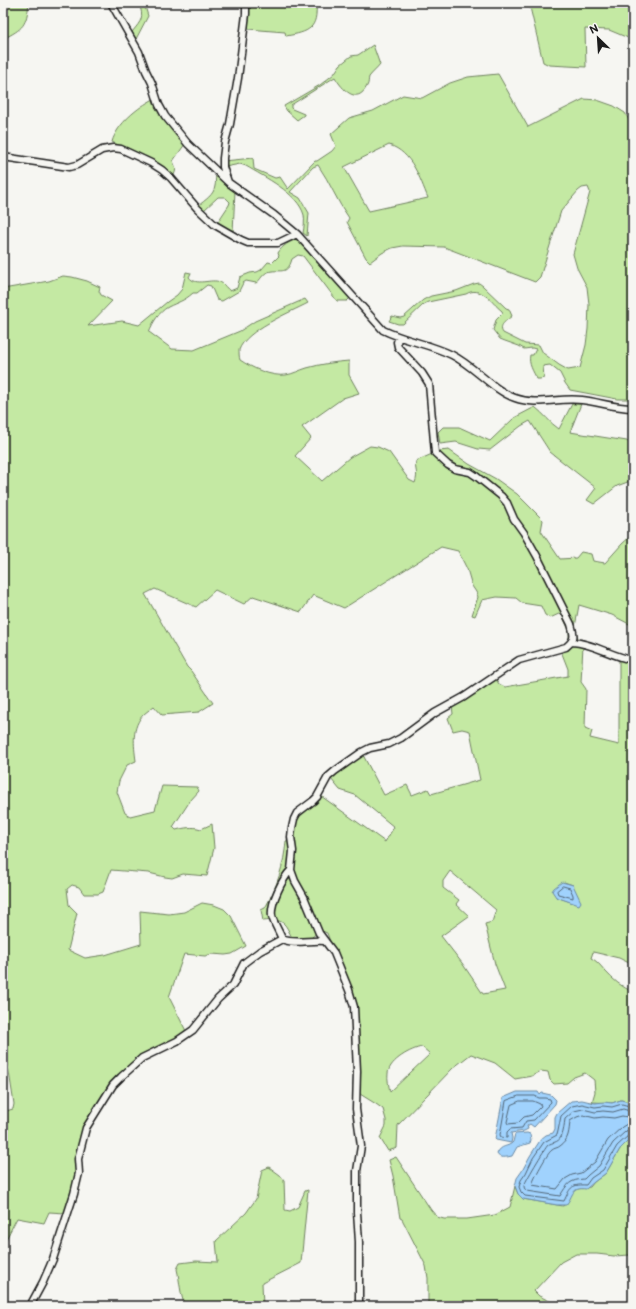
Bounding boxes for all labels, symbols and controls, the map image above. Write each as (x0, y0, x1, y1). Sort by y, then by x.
north arrow (578, 18, 618, 58)
text: N (587, 22, 600, 37)

